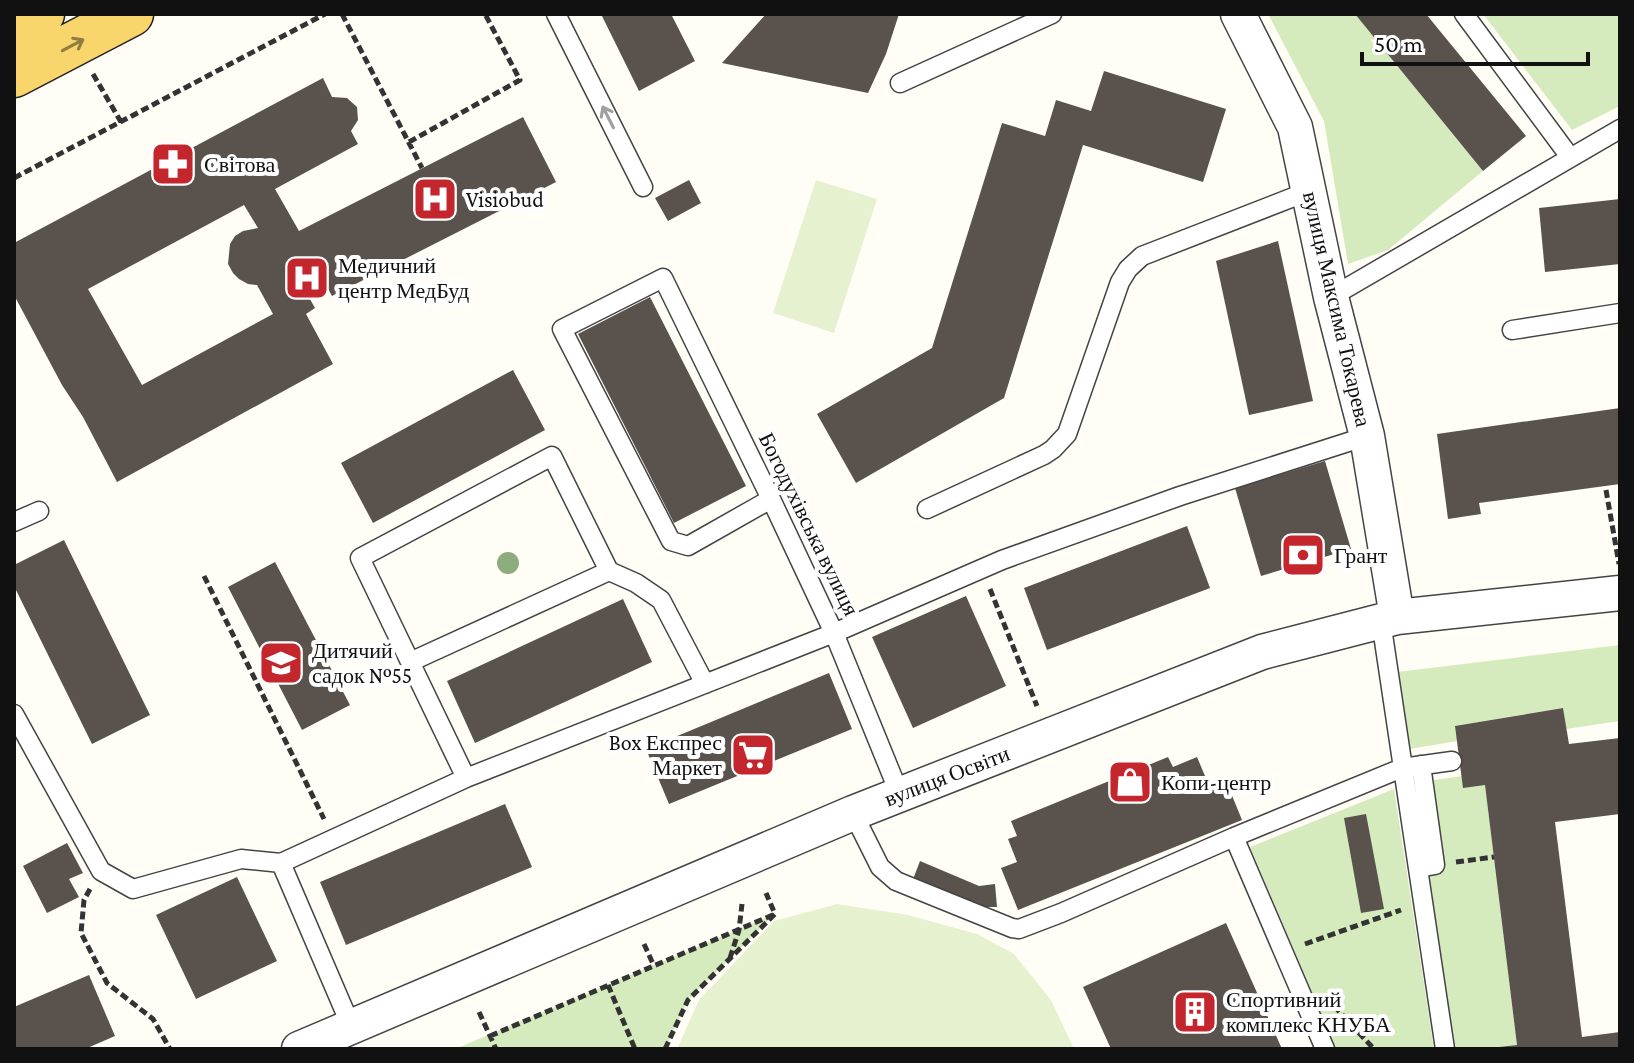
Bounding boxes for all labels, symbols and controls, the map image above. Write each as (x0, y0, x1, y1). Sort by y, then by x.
scale bar (1362, 16, 1588, 66)
text: 50 m (1374, 30, 1423, 57)
one-way arrow (60, 36, 84, 52)
one-way arrow (600, 106, 615, 130)
pharmacy icon: Світова (149, 140, 197, 188)
place label: Світова (204, 152, 276, 177)
hospital icon: Visiobud (411, 175, 459, 223)
place label: Visiobud (466, 187, 544, 212)
street label: вулиця Максима Токарева (1298, 189, 1376, 429)
place label: Медичний центр МедБуд (338, 253, 469, 303)
hospital icon: Медичний центр МедБуд (283, 254, 331, 302)
street label: Богодухівська вулиця (754, 428, 864, 620)
bank icon: Грант (1279, 531, 1327, 579)
place label: Грант (1334, 543, 1388, 568)
place label: Дитячий садок №55 (312, 638, 412, 688)
school or university icon: Дитячий садок №55 (257, 639, 305, 687)
place label: Box Експрес Маркет (609, 730, 722, 780)
supermarket icon: Box Експрес Маркет (729, 731, 777, 779)
street label: вулиця Освіти (881, 741, 1013, 811)
shop icon: Копи-центр (1106, 758, 1154, 806)
place label: Копи-центр (1161, 770, 1271, 795)
place label: Спортивний комплекс КНУБА (1226, 987, 1391, 1037)
building icon: Спортивний комплекс КНУБА (1171, 988, 1219, 1036)

